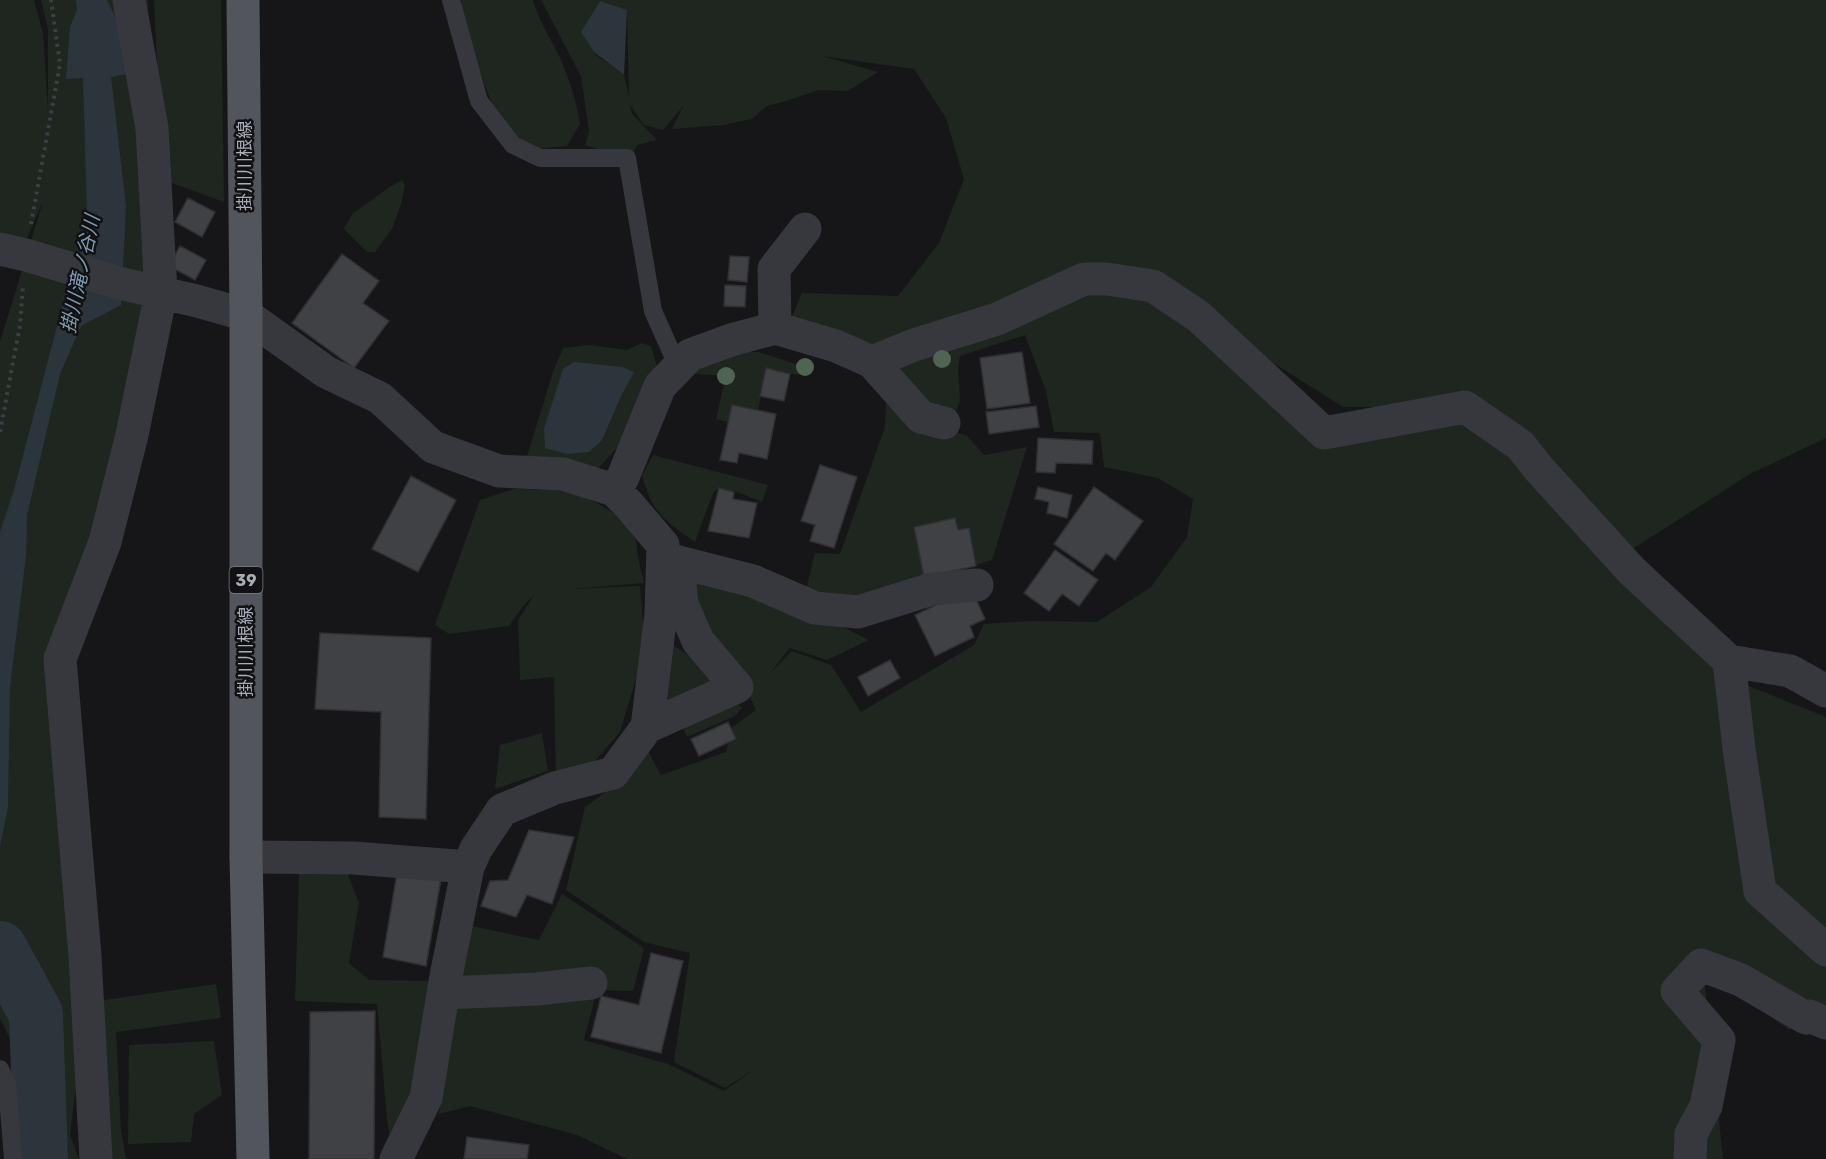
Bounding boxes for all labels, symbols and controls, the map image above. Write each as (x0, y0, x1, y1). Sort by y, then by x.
street label: 掛川川根線 (234, 121, 256, 211)
water label: 掛川滝ノ谷川 (56, 211, 105, 335)
road number: 39 (230, 567, 262, 593)
street label: 掛川川根線 (235, 607, 257, 697)

